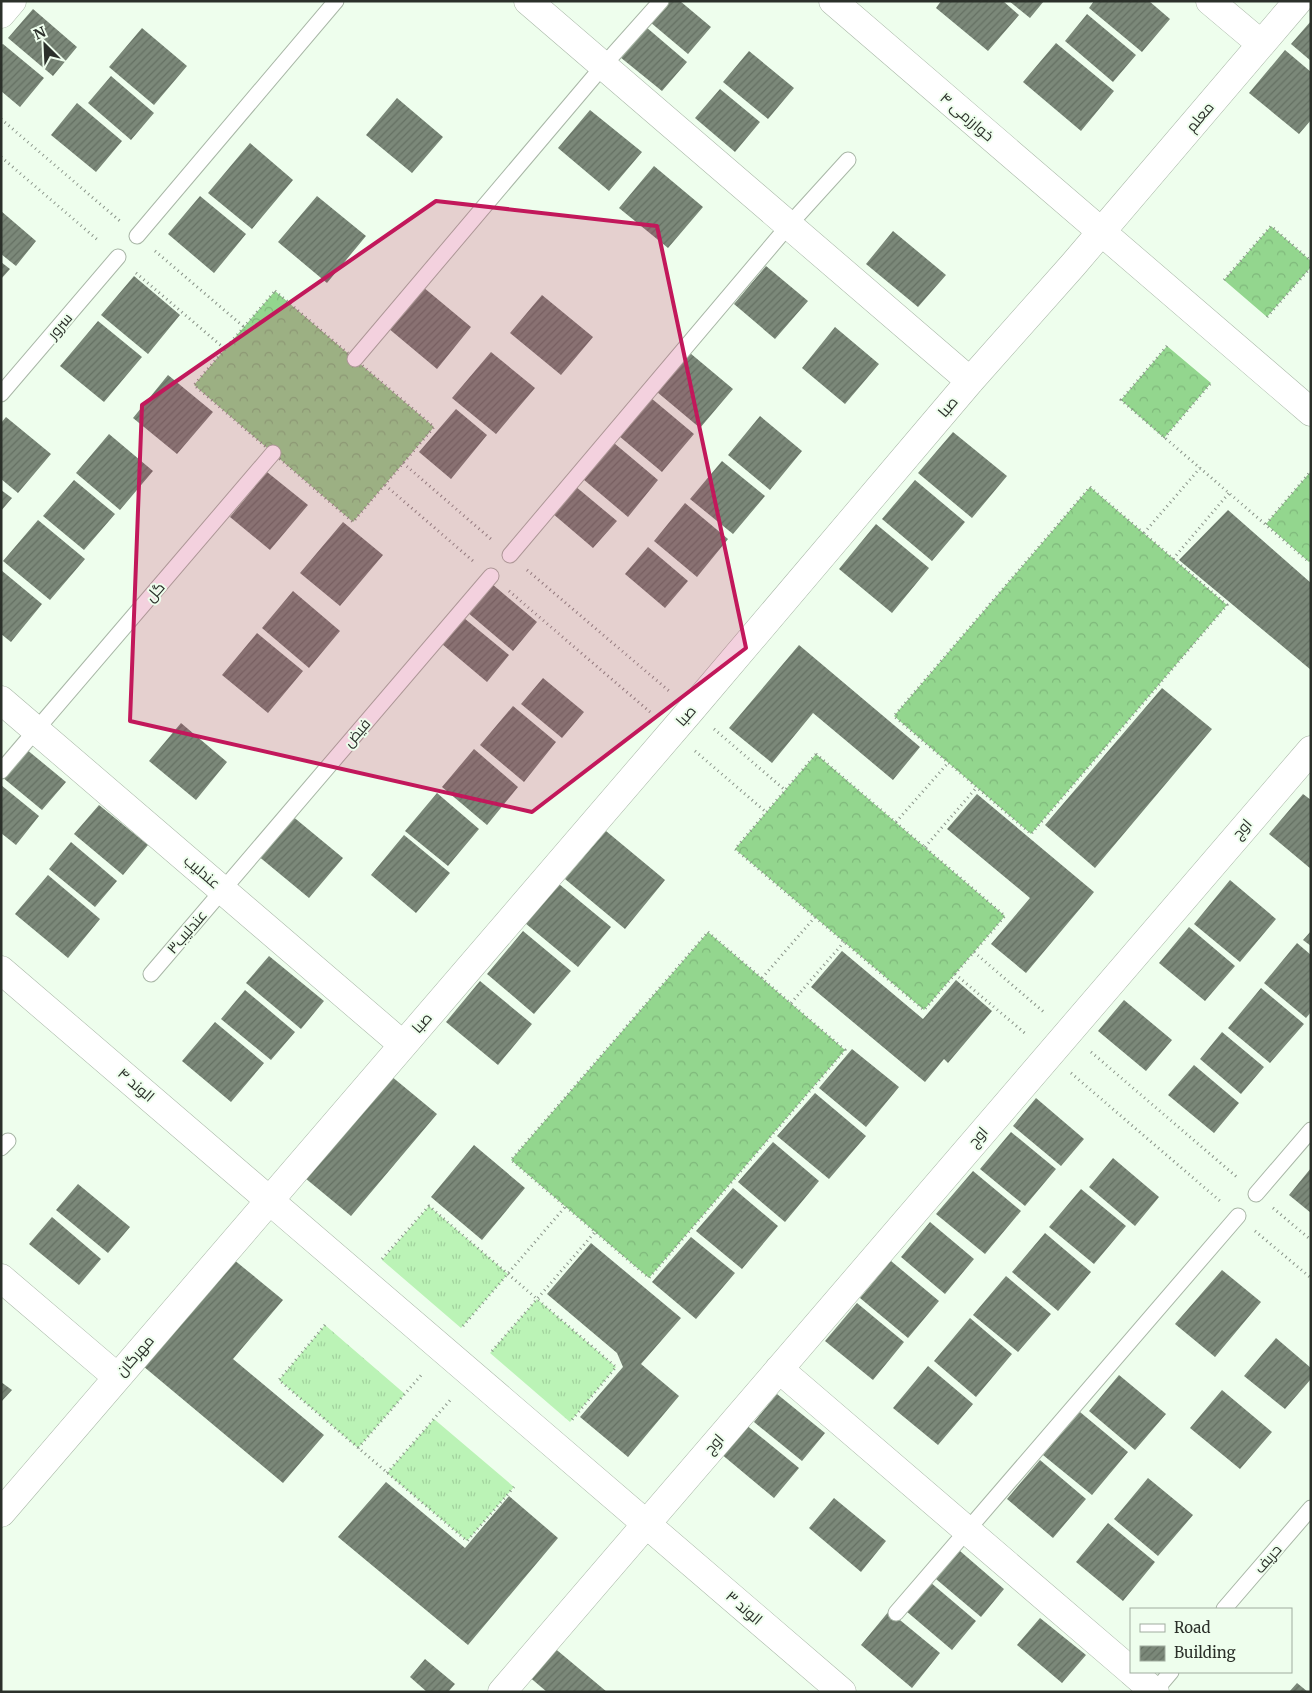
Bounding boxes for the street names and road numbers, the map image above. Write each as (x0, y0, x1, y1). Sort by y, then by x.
street label: خوارزمی ۴ (936, 88, 998, 146)
street label: معلم (1182, 98, 1218, 136)
street label: سرور (42, 309, 76, 344)
street label: صبا (934, 392, 962, 421)
street label: گل (141, 578, 169, 606)
street label: صبا (672, 701, 700, 730)
street label: فیض (339, 714, 375, 752)
street label: اوج (1228, 815, 1257, 844)
street label: عندلیب (180, 851, 224, 893)
street label: عندلیب۳ (162, 906, 211, 958)
street label: صبا (408, 1008, 436, 1037)
street label: الوند ۴ (114, 1064, 159, 1106)
street label: اوج (964, 1123, 993, 1152)
street label: مهرگان (112, 1331, 158, 1381)
street label: اوج (700, 1430, 729, 1459)
street label: حریف (1250, 1540, 1286, 1577)
street label: الوند ۳ (722, 1586, 767, 1629)

